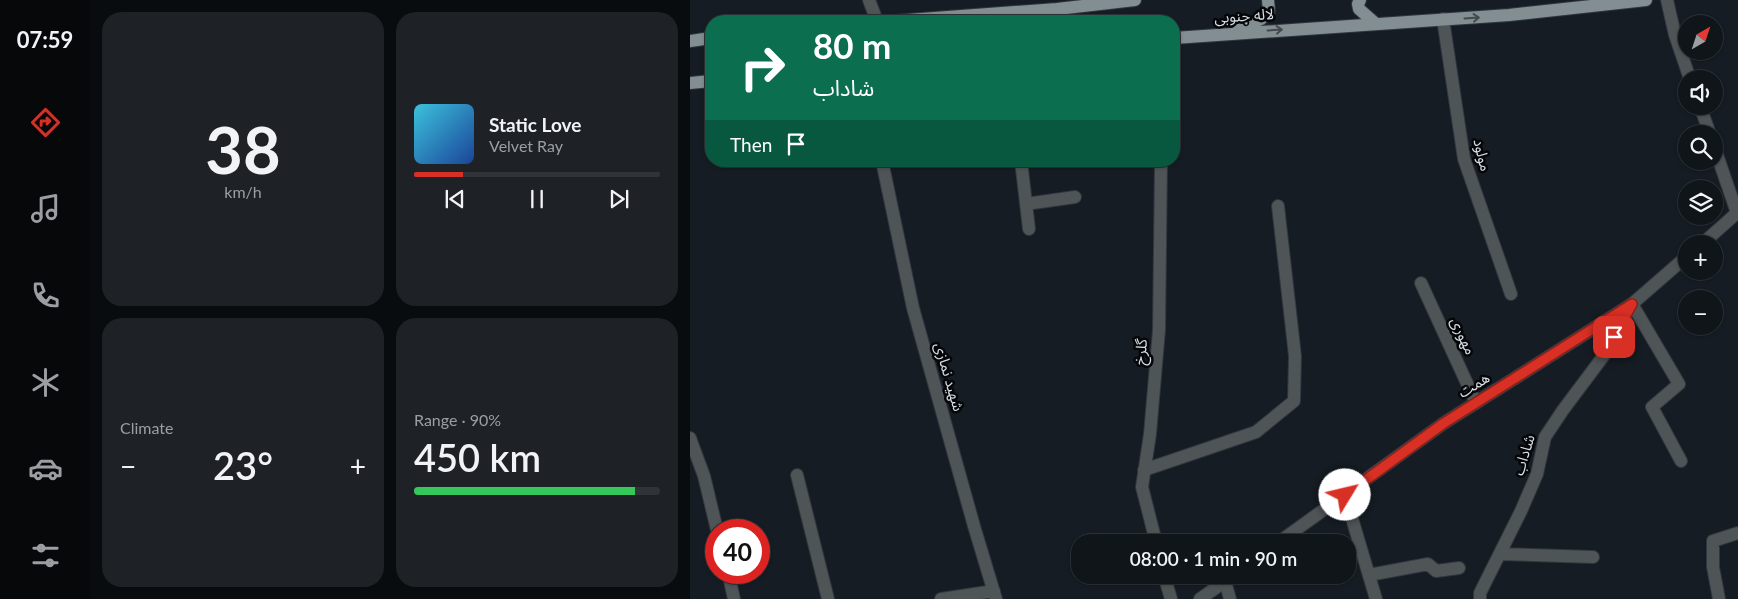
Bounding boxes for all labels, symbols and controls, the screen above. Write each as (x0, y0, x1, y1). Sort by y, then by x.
street label: لاله جنوبی (1213, 4, 1275, 27)
one-way arrow (1464, 13, 1480, 22)
north arrow (1678, 15, 1722, 60)
map controls (1678, 15, 1723, 335)
text: 80 m (813, 24, 891, 66)
one-way arrow (1266, 25, 1282, 35)
text: 07:59 (17, 26, 73, 53)
icon: right (730, 35, 795, 100)
button: sound (1678, 70, 1723, 115)
text: شاداب (813, 74, 874, 101)
icon: directions (28, 105, 63, 140)
text: 38 (205, 110, 281, 188)
text: Static Love (489, 113, 581, 136)
button: search (1678, 125, 1723, 170)
icon: arrive (782, 130, 810, 158)
text: Then (730, 133, 772, 156)
text: Velvet Ray (489, 136, 563, 155)
street label: مولود (1469, 137, 1496, 173)
button: layers (1678, 180, 1723, 225)
text: km/h (224, 182, 262, 201)
icon: previous (441, 185, 469, 213)
icon: pause (523, 185, 551, 213)
icon: next (605, 185, 633, 213)
icon: music (28, 191, 63, 226)
button: + (1678, 235, 1723, 280)
icon: phone (28, 278, 63, 313)
button: − (1678, 290, 1723, 335)
street label: مهوری (1447, 314, 1480, 358)
pin (1593, 316, 1635, 358)
icon: arrive (1600, 323, 1628, 351)
street label: گلرخ (1130, 337, 1154, 366)
street label: شهید نمازی (931, 340, 968, 414)
icon: climate (28, 365, 63, 400)
street label: همت (1454, 368, 1493, 401)
text: Range · 90% (414, 410, 501, 429)
text: Climate (120, 418, 173, 437)
street label: شاداب (1508, 432, 1538, 477)
text: 450 km (414, 434, 541, 480)
text: 23° (213, 442, 273, 488)
text: − (120, 449, 136, 483)
text: + (350, 449, 366, 483)
icon: car (28, 451, 63, 486)
position arrow (1318, 468, 1370, 520)
speed limit sign: 40 (705, 519, 770, 584)
icon: filters (28, 538, 63, 573)
text: 08:00 · 1 min · 90 m (1130, 547, 1297, 570)

